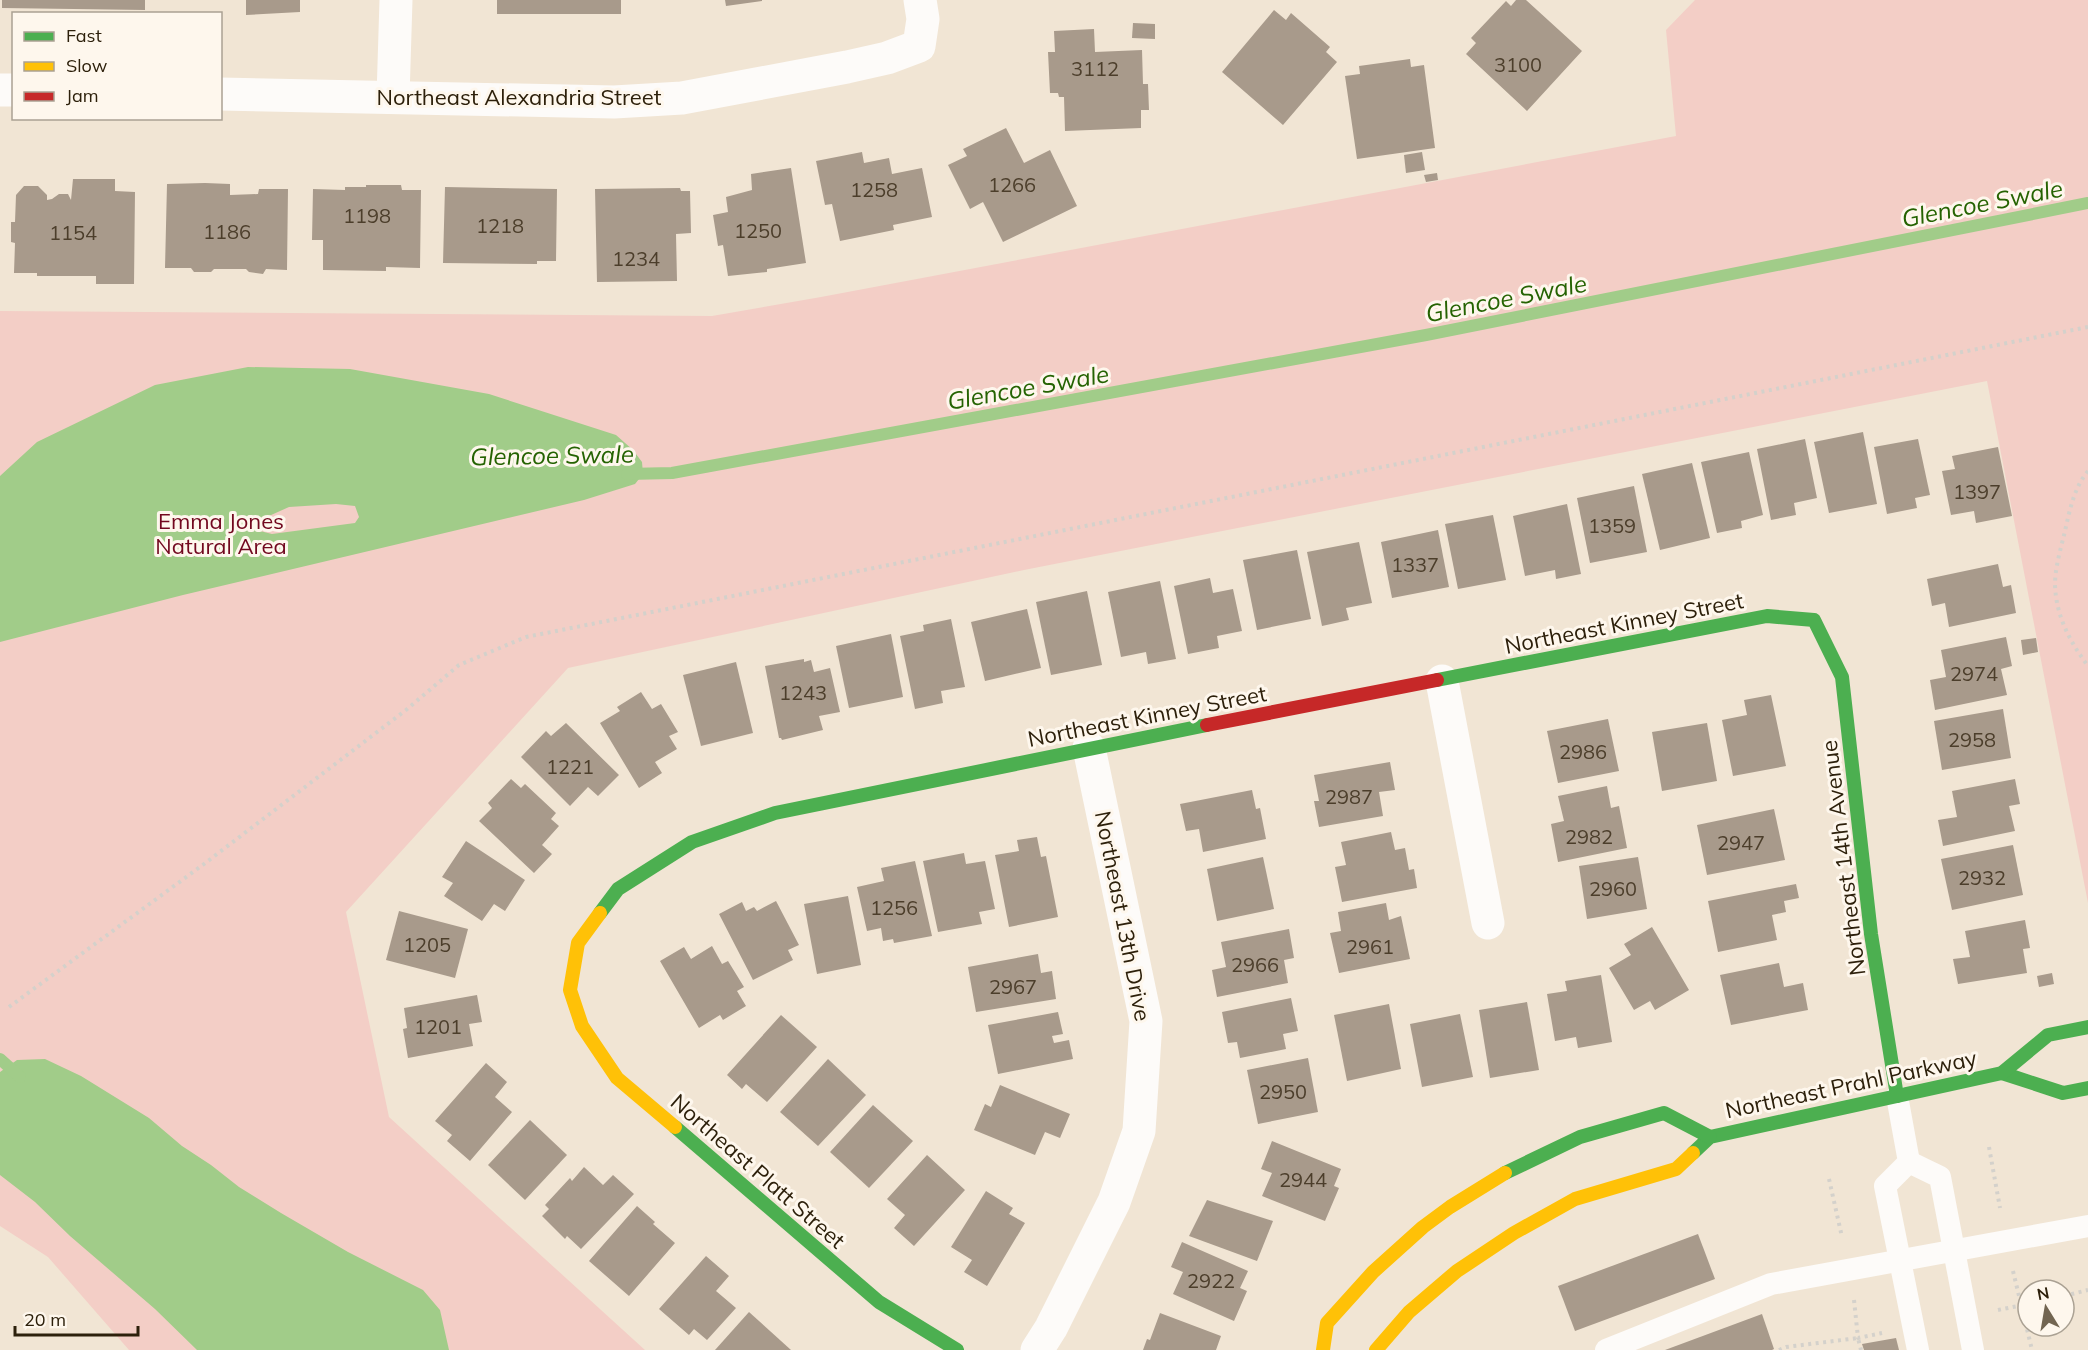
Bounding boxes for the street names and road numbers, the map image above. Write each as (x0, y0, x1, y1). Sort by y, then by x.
street label: Northeast Alexandria Street (377, 83, 662, 111)
street label: Northeast Kinney Street (1502, 586, 1746, 660)
street label: Northeast Kinney Street (1025, 679, 1269, 753)
street label: Northeast 14th Avenue (1815, 739, 1871, 977)
street label: Northeast 13th Drive (1089, 809, 1157, 1023)
street label: Northeast Prahl Parkway (1723, 1044, 1980, 1124)
street label: Northeast Platt Street (665, 1088, 851, 1255)

